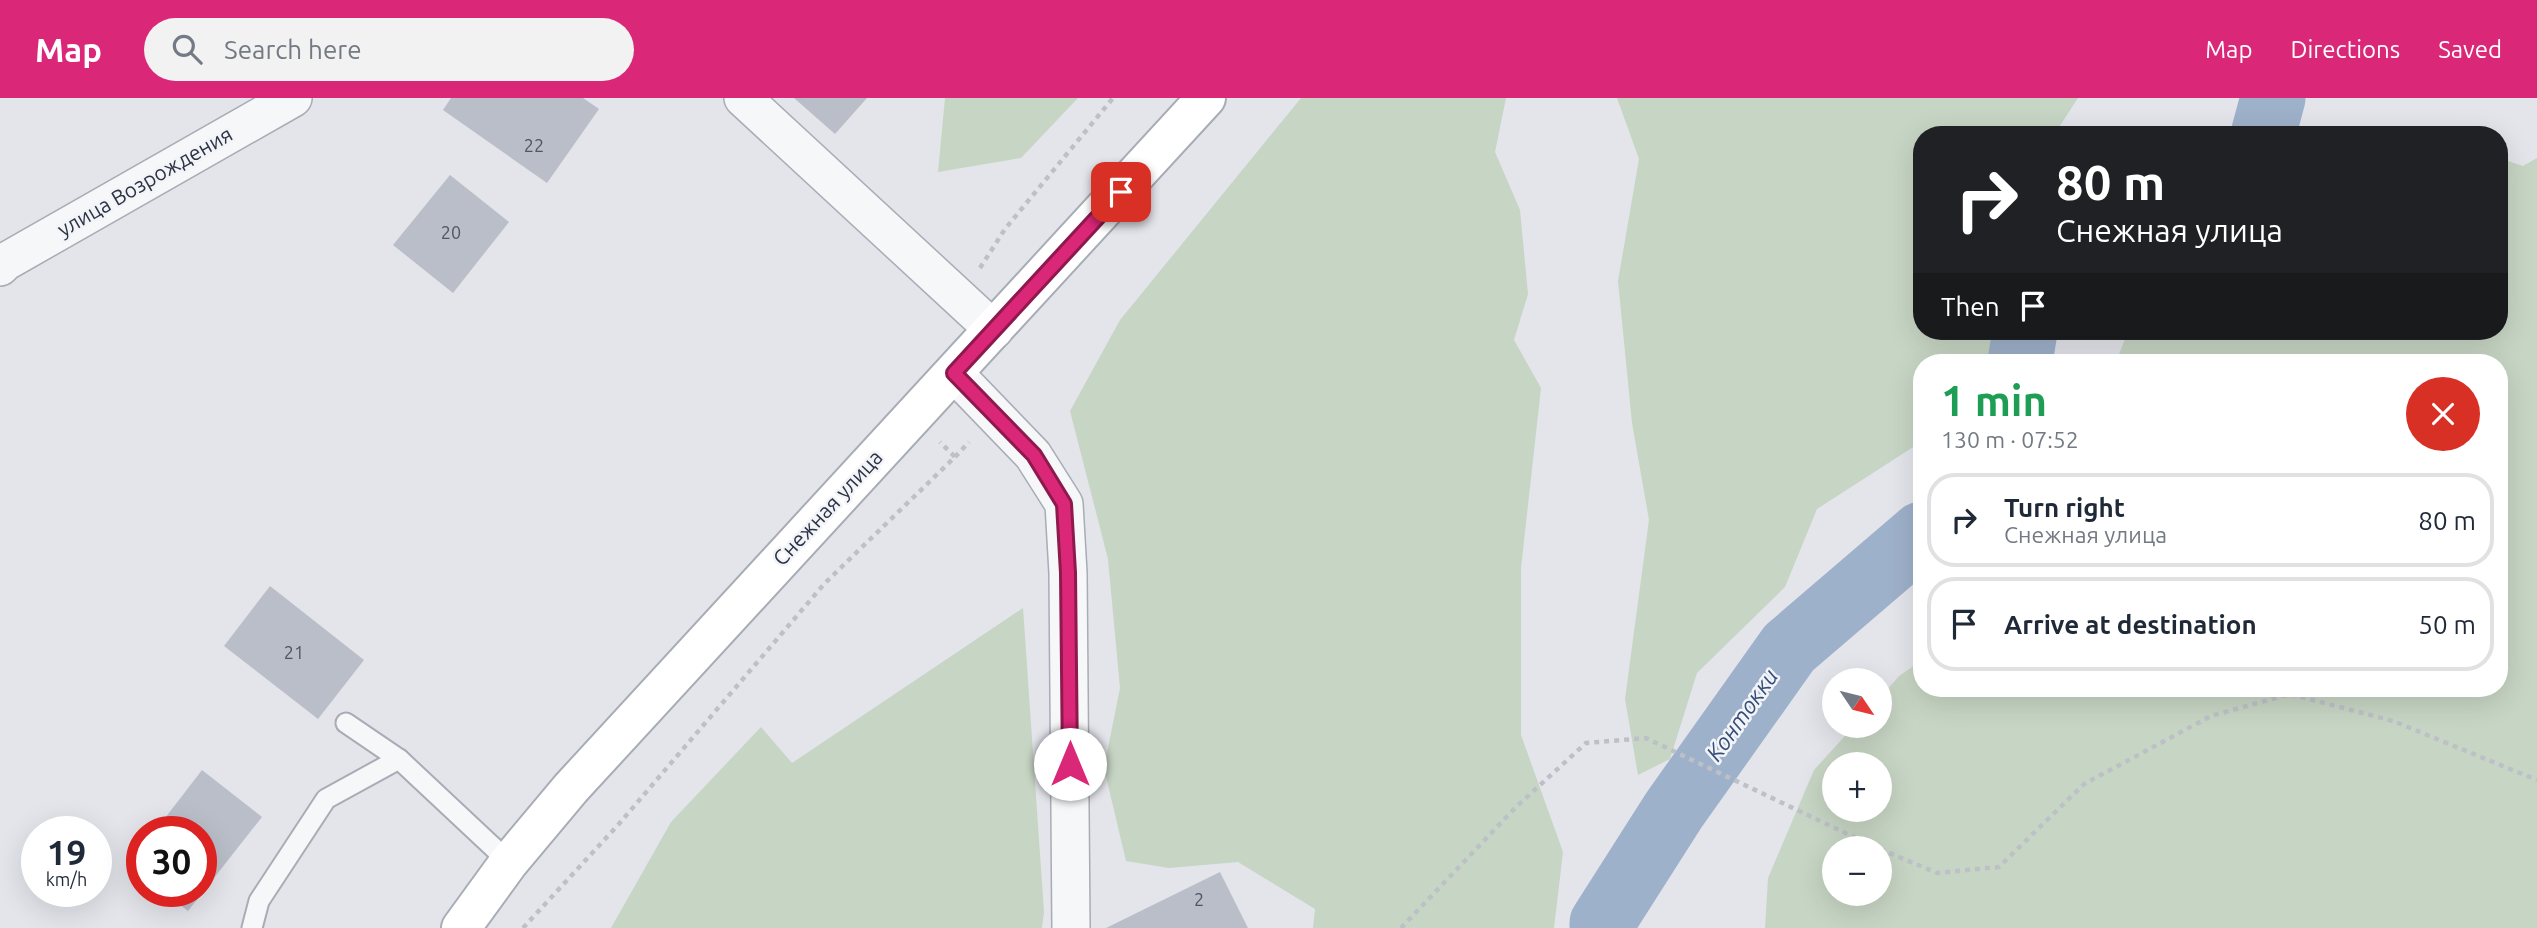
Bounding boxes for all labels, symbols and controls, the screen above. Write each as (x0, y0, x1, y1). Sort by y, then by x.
search box (144, 18, 634, 81)
icon: search (168, 30, 206, 68)
text: Map (35, 31, 102, 68)
text: Search here (224, 35, 362, 64)
text: Map (2205, 36, 2252, 63)
text: Directions (2290, 36, 2400, 63)
text: Saved (2438, 36, 2502, 63)
street label: улица Возрождения (53, 121, 236, 241)
house number: 22 (524, 135, 544, 155)
icon: right (1941, 154, 2032, 245)
text: 80 m (2056, 154, 2165, 209)
pin (1091, 162, 1151, 222)
icon: arrive (1102, 173, 1140, 211)
text: Снежная улица (2056, 212, 2283, 248)
house number: 20 (441, 222, 461, 242)
icon: arrive (2014, 287, 2052, 325)
text: Then (1941, 292, 2000, 321)
text: 1 min (1941, 377, 2047, 424)
button: close (2406, 377, 2480, 451)
text: 130 m · 07:52 (1941, 427, 2079, 452)
street label: Снежная улица (768, 445, 887, 570)
text: Turn right (2004, 493, 2125, 522)
icon: right (1945, 501, 1983, 539)
text: 80 m (2418, 506, 2476, 535)
text: Снежная улица (2004, 522, 2167, 547)
icon: arrive (1945, 605, 1983, 643)
text: Arrive at destination (2004, 610, 2257, 639)
text: 50 m (2418, 610, 2476, 639)
house number: 21 (284, 642, 304, 662)
water label: Контокки (1701, 664, 1782, 765)
north arrow (1822, 668, 1892, 738)
map controls (1822, 668, 1892, 906)
position arrow (1033, 727, 1107, 801)
button: + (1822, 752, 1892, 822)
speed limit sign: 30 (126, 816, 217, 907)
text: 19 (47, 832, 86, 872)
button: − (1822, 836, 1892, 906)
text: km/h (46, 869, 87, 889)
house number: 2 (1194, 889, 1204, 909)

